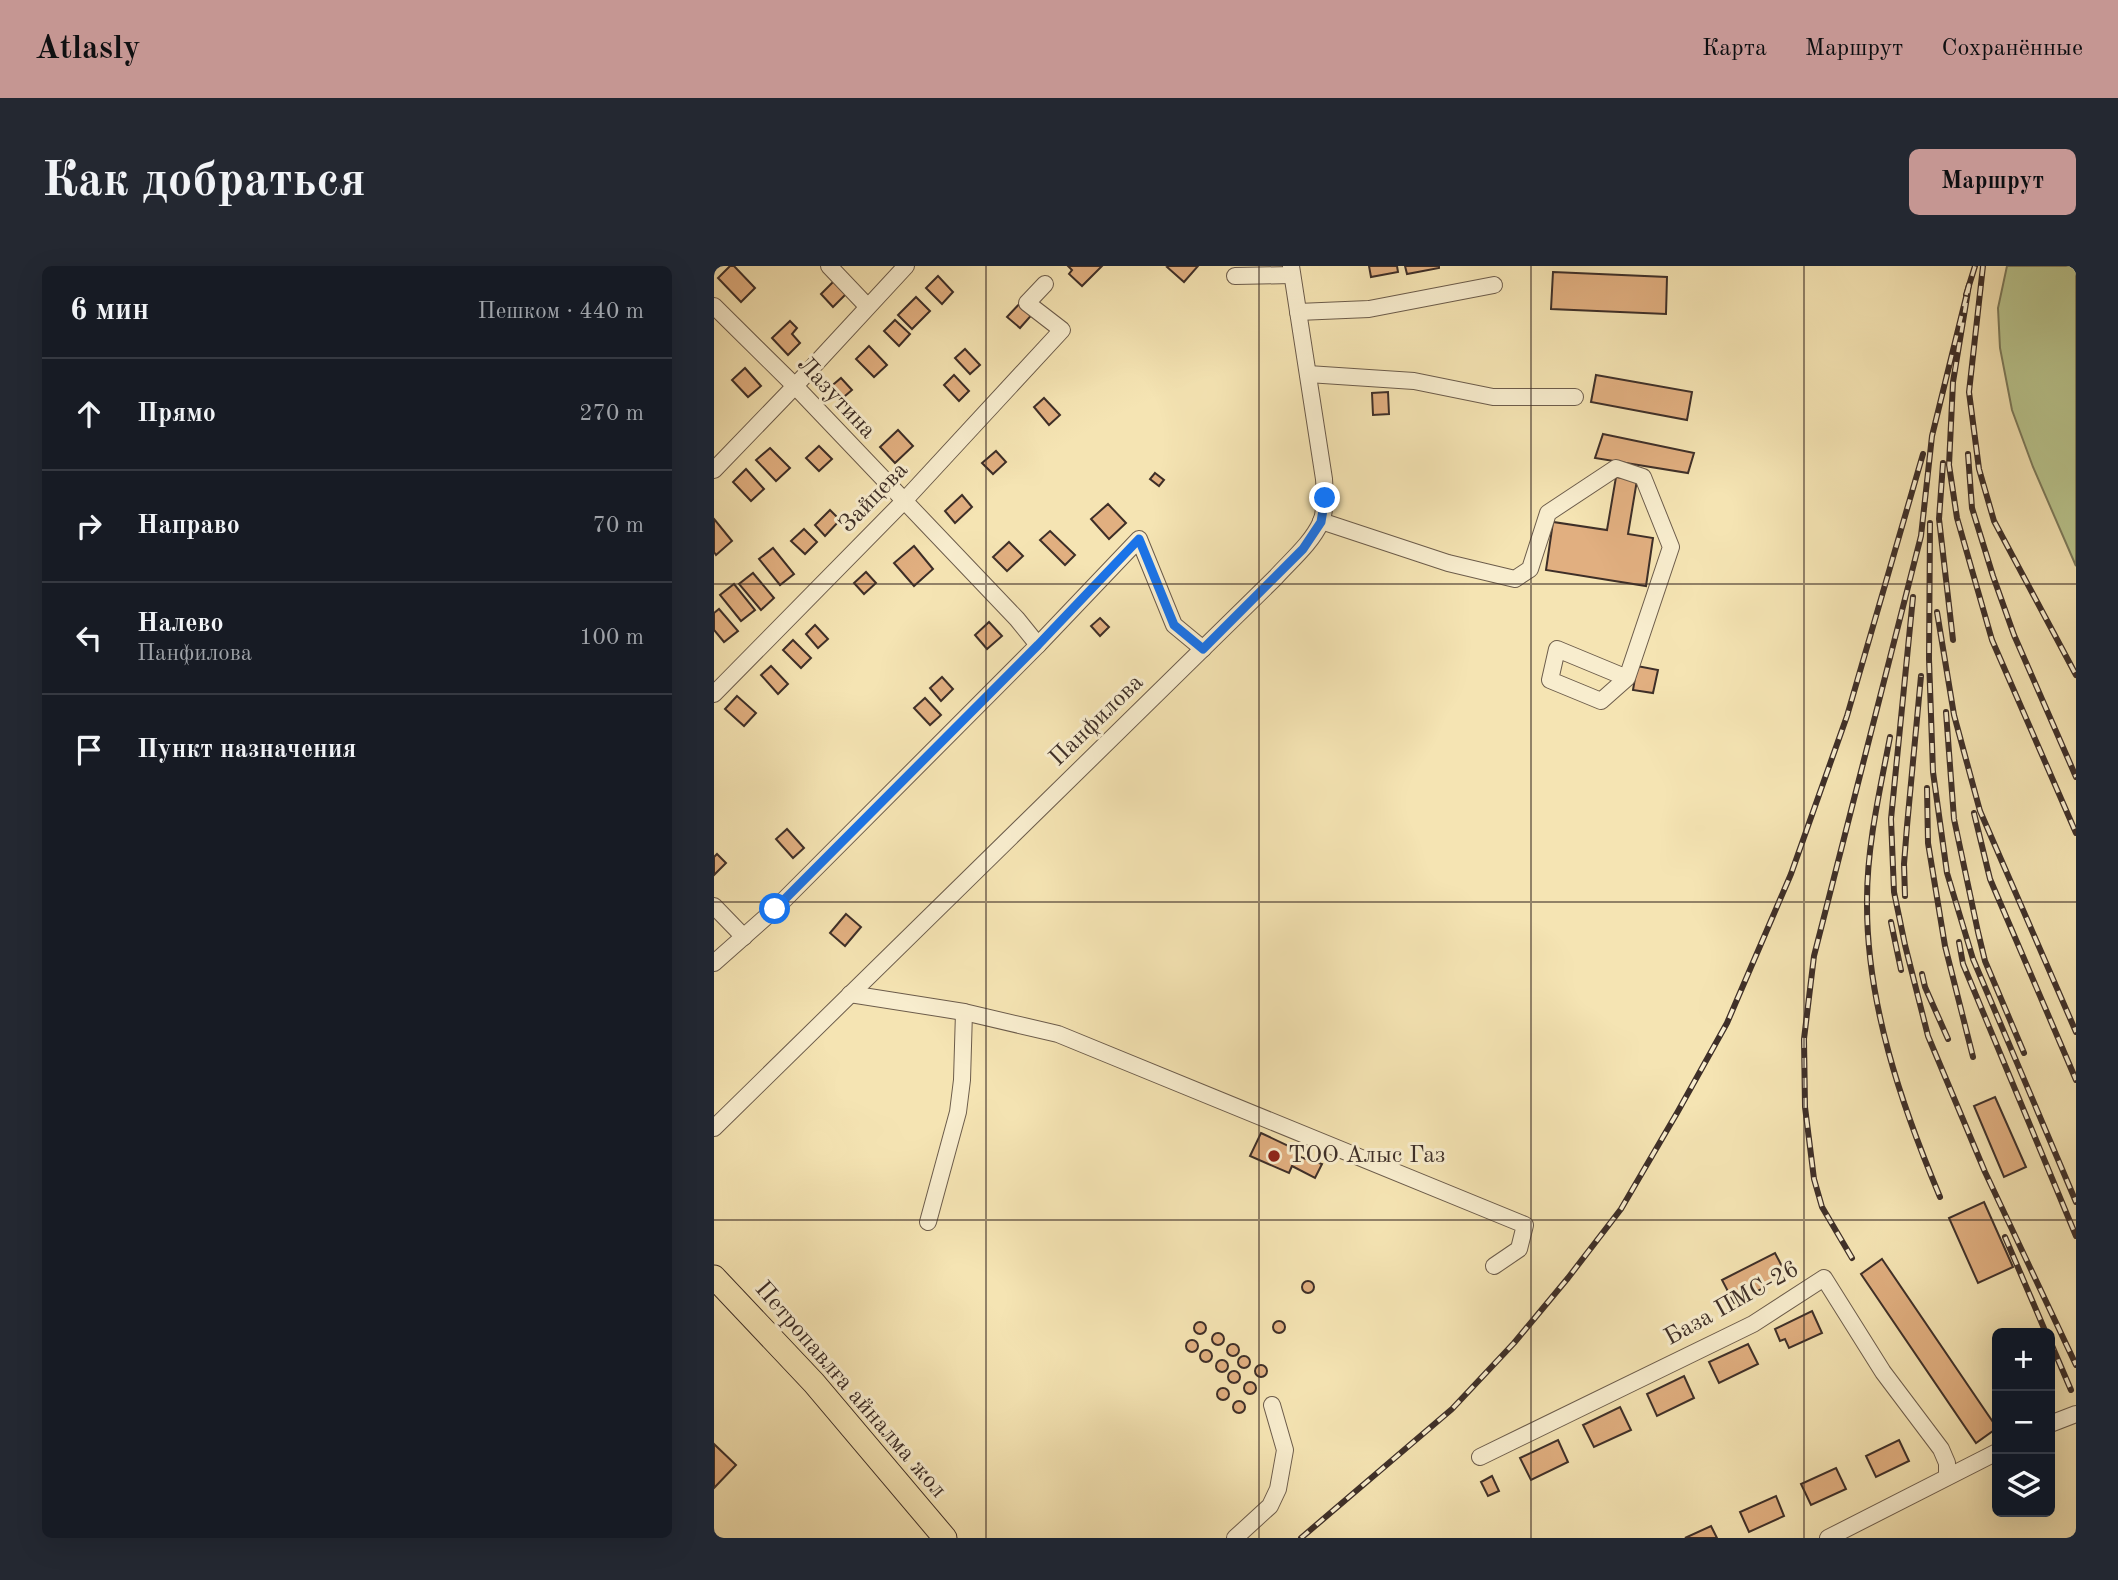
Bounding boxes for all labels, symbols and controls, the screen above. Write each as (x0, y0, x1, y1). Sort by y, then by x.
text: Atlasly (35, 33, 140, 66)
text: Карта (1702, 37, 1767, 61)
text: Маршрут (1805, 37, 1903, 61)
text: Сохранённые (1941, 37, 2083, 61)
button: Маршрут (1909, 149, 2076, 215)
text: Как добраться (42, 158, 366, 207)
text: 6 мин (70, 296, 149, 326)
text: Пешком · 440 m (478, 300, 644, 323)
street label: Лазутина (792, 352, 880, 444)
icon: ahead (70, 395, 108, 433)
text: Прямо (137, 401, 216, 427)
text: 270 m (579, 402, 644, 425)
street label: Зайцева (835, 458, 913, 538)
route end (1309, 482, 1340, 513)
icon: right (70, 507, 108, 545)
text: Направо (137, 513, 240, 539)
text: 70 m (593, 514, 644, 537)
text: Налево (137, 611, 224, 637)
icon: left (70, 619, 108, 657)
text: 100 m (579, 626, 644, 649)
text: Панфилова (137, 642, 252, 665)
street label: Панфилова (1045, 671, 1149, 771)
icon: arrive (70, 731, 108, 769)
text: Пункт назначения (137, 737, 356, 763)
route start (759, 893, 790, 924)
place label: ТОО Алыс Газ (1288, 1144, 1445, 1168)
marker: ТОО Алыс Газ (1266, 1148, 1282, 1164)
street label: База ПМС-26 (1661, 1257, 1803, 1351)
street label: Петропавлға айналма жол (750, 1277, 950, 1503)
map controls (1992, 1328, 2055, 1517)
button: + (1992, 1328, 2055, 1391)
button: − (1992, 1391, 2055, 1454)
button: layers (1992, 1454, 2055, 1517)

